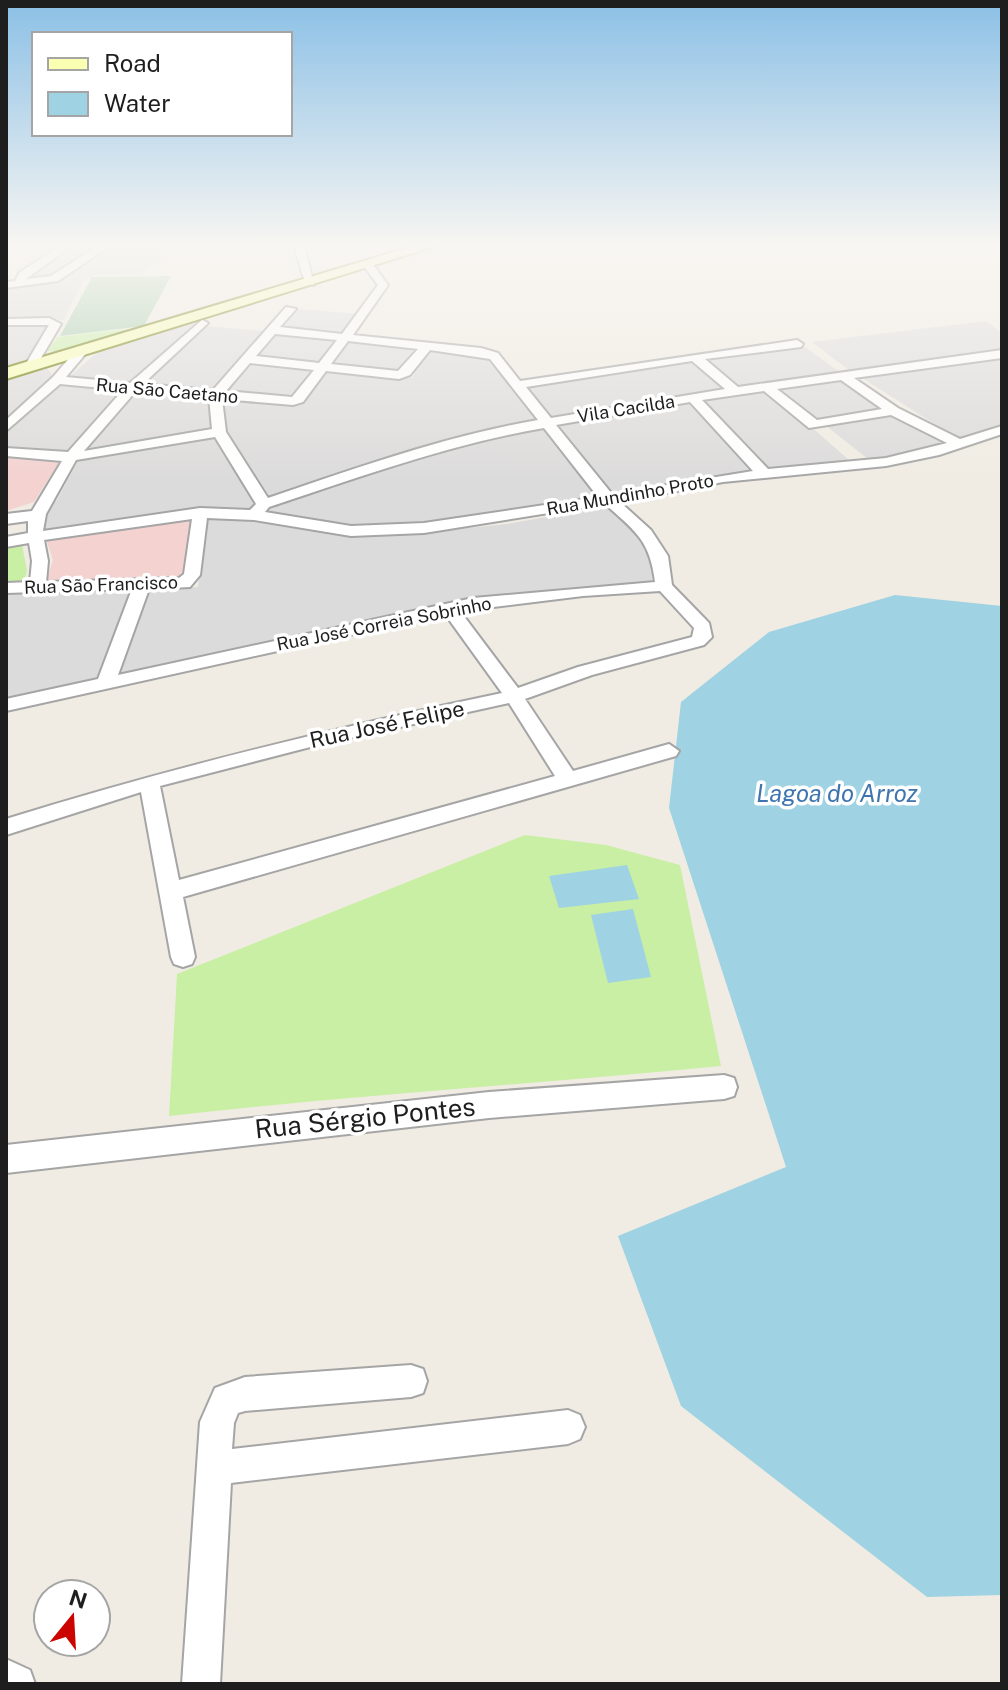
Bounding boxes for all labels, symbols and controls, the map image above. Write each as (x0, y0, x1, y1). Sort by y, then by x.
legend (32, 32, 292, 136)
text: Road (104, 49, 161, 77)
text: Water (104, 89, 171, 117)
street label: Rua São Caetano (95, 374, 239, 407)
street label: Vila Cacilda (576, 390, 676, 427)
street label: Rua Mundinho Proto (545, 469, 715, 520)
street label: Rua São Francisco (24, 571, 178, 598)
street label: Rua José Correia Sobrinho (275, 592, 493, 655)
street label: Rua José Felipe (307, 695, 467, 753)
water label: Lagoa do Arroz (756, 779, 919, 807)
street label: Rua Sérgio Pontes (253, 1091, 477, 1144)
north arrow (32, 1578, 112, 1658)
text: N (66, 1584, 90, 1614)

